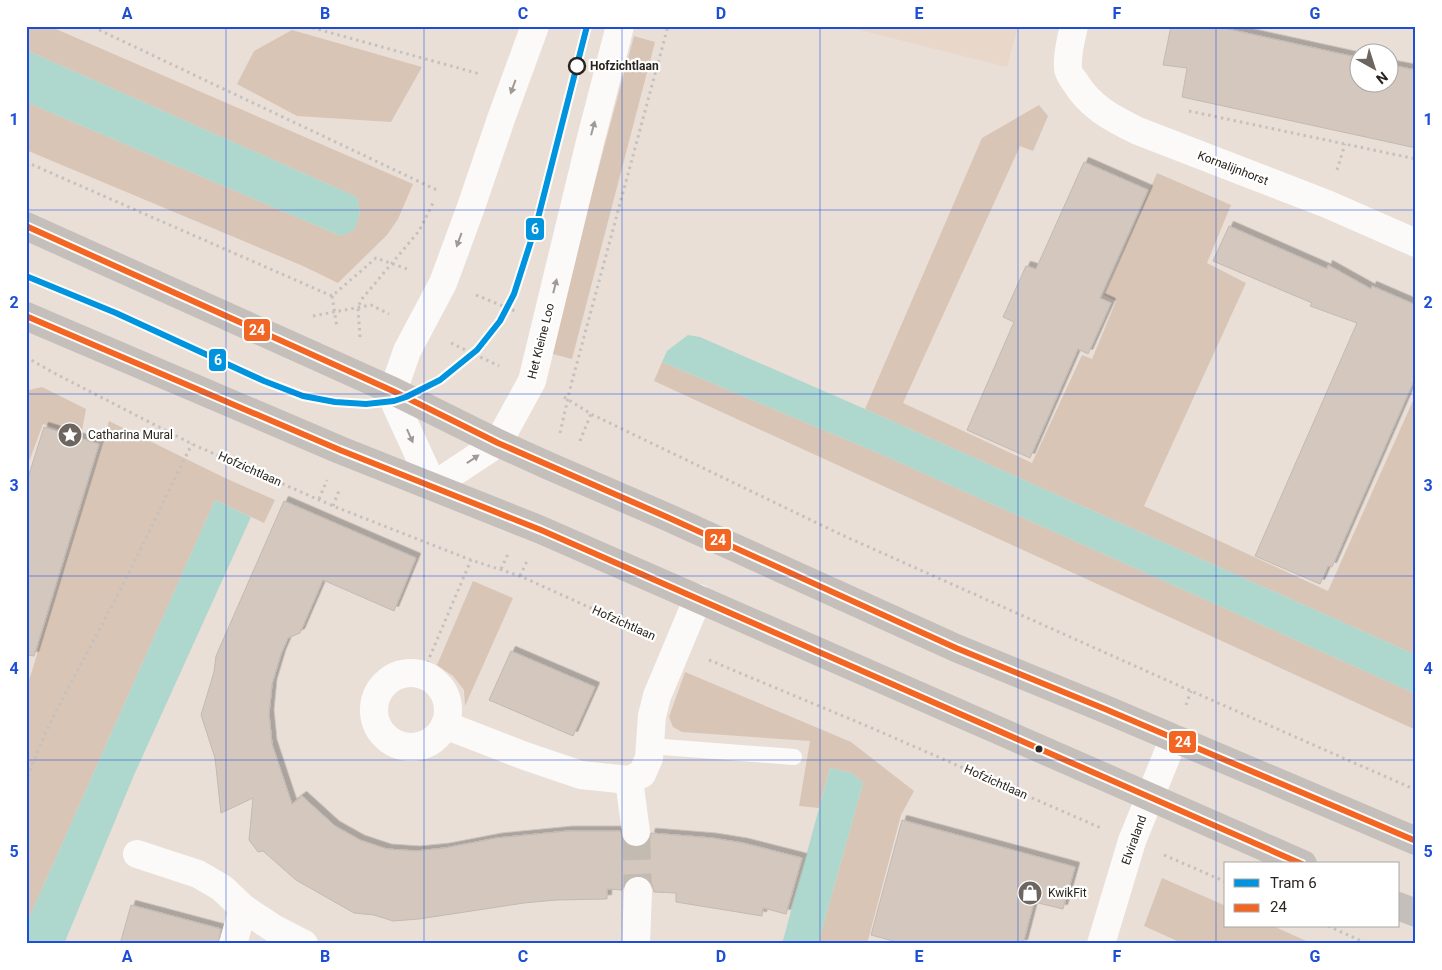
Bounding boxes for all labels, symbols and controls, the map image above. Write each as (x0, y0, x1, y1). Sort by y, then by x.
text: A (122, 4, 133, 23)
text: B (320, 4, 330, 23)
text: C (518, 4, 528, 23)
text: D (716, 4, 726, 23)
text: E (915, 4, 924, 23)
text: F (1113, 4, 1122, 23)
text: G (1310, 4, 1321, 23)
north arrow (1350, 42, 1400, 92)
marker: Hofzichtlaan (568, 57, 586, 75)
place label: Hofzichtlaan (590, 59, 659, 73)
text: N (1373, 69, 1391, 87)
one-way arrow (509, 80, 517, 95)
text: 1 (9, 110, 19, 129)
text: 1 (1423, 110, 1433, 129)
one-way arrow (589, 121, 597, 136)
street label: Kornalijnhorst (1196, 148, 1270, 188)
line badge: 6 (525, 217, 545, 241)
text: 6 (531, 221, 539, 237)
one-way arrow (455, 233, 463, 248)
one-way arrow (551, 279, 559, 294)
text: 2 (9, 293, 19, 312)
text: 2 (1423, 293, 1433, 312)
street label: Het Kleine Loo (525, 301, 557, 380)
line badge: 24 (243, 318, 271, 342)
text: 24 (249, 322, 265, 338)
line badge: 6 (208, 348, 227, 372)
text: 6 (214, 352, 222, 368)
place icon: Catharina Mural (57, 422, 83, 448)
place label: Catharina Mural (88, 428, 173, 442)
one-way arrow (406, 429, 414, 443)
street label: Hofzichtlaan (216, 449, 284, 489)
one-way arrow (467, 454, 480, 464)
text: 3 (9, 476, 19, 495)
text: 3 (1423, 476, 1433, 495)
line badge: 24 (704, 528, 732, 552)
text: 24 (710, 532, 726, 548)
street label: Hofzichtlaan (590, 603, 658, 643)
text: 4 (9, 659, 19, 678)
text: 4 (1423, 659, 1433, 678)
line badge: 24 (1168, 730, 1197, 754)
text: 24 (1175, 734, 1191, 750)
unlabelled marker (1034, 744, 1044, 754)
street label: Hofzichtlaan (962, 762, 1030, 802)
street label: Elviraland (1119, 813, 1149, 867)
text: 5 (9, 842, 19, 861)
text: 5 (1423, 842, 1433, 861)
legend (1224, 862, 1400, 928)
text: Tram 6 (1270, 874, 1317, 892)
shop icon: KwikFit (1017, 880, 1043, 906)
place label: KwikFit (1048, 886, 1087, 900)
text: 24 (1270, 898, 1287, 916)
text: A (122, 947, 133, 966)
text: B (320, 947, 330, 966)
text: C (518, 947, 528, 966)
text: D (716, 947, 726, 966)
text: E (915, 947, 924, 966)
text: F (1113, 947, 1122, 966)
text: G (1310, 947, 1321, 966)

